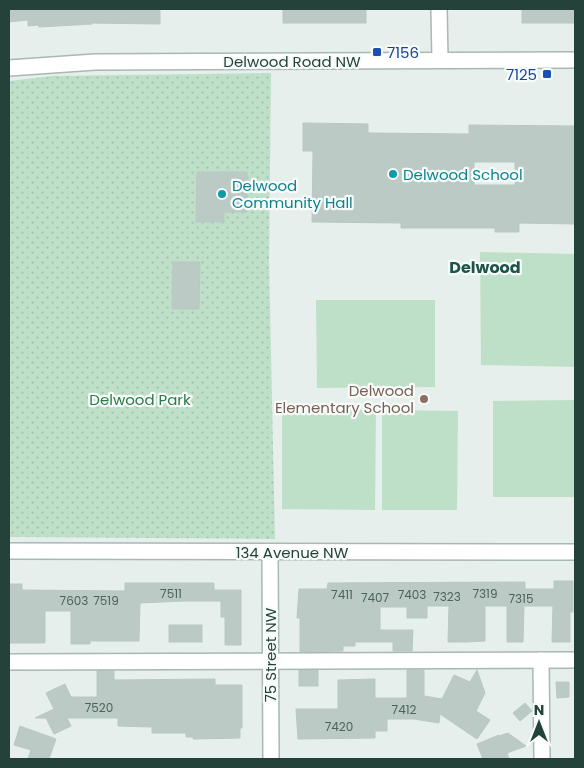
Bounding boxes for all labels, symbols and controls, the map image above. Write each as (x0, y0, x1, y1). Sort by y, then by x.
place label: 7156 (387, 42, 419, 63)
marker: 7156 (371, 46, 383, 58)
street label: Delwood Road NW (223, 51, 361, 72)
place label: 7125 (506, 64, 537, 85)
marker: 7125 (541, 68, 553, 80)
place label: Delwood School (403, 164, 523, 185)
marker: Delwood School (387, 168, 399, 180)
place label: Delwood Community Hall (232, 175, 353, 213)
marker: Delwood Community Hall (216, 188, 228, 200)
district label: Delwood (449, 256, 521, 279)
place label: Delwood Elementary School (275, 380, 414, 418)
park label: Delwood Park (89, 389, 191, 410)
marker: Delwood Elementary School (418, 393, 430, 405)
street label: 134 Avenue NW (236, 542, 349, 563)
house number: 7511 (160, 585, 182, 602)
house number: 7319 (472, 585, 498, 602)
house number: 7411 (331, 586, 353, 603)
house number: 7403 (398, 586, 426, 603)
house number: 7323 (433, 588, 461, 605)
house number: 7407 (361, 589, 390, 606)
house number: 7315 (509, 590, 534, 607)
house number: 7603 (60, 592, 88, 609)
house number: 7519 (93, 592, 119, 609)
street label: 75 Street NW (260, 607, 281, 702)
north arrow (514, 698, 564, 748)
house number: 7520 (85, 699, 113, 716)
text: N (534, 700, 544, 720)
house number: 7412 (392, 701, 417, 718)
house number: 7420 (325, 718, 353, 735)

